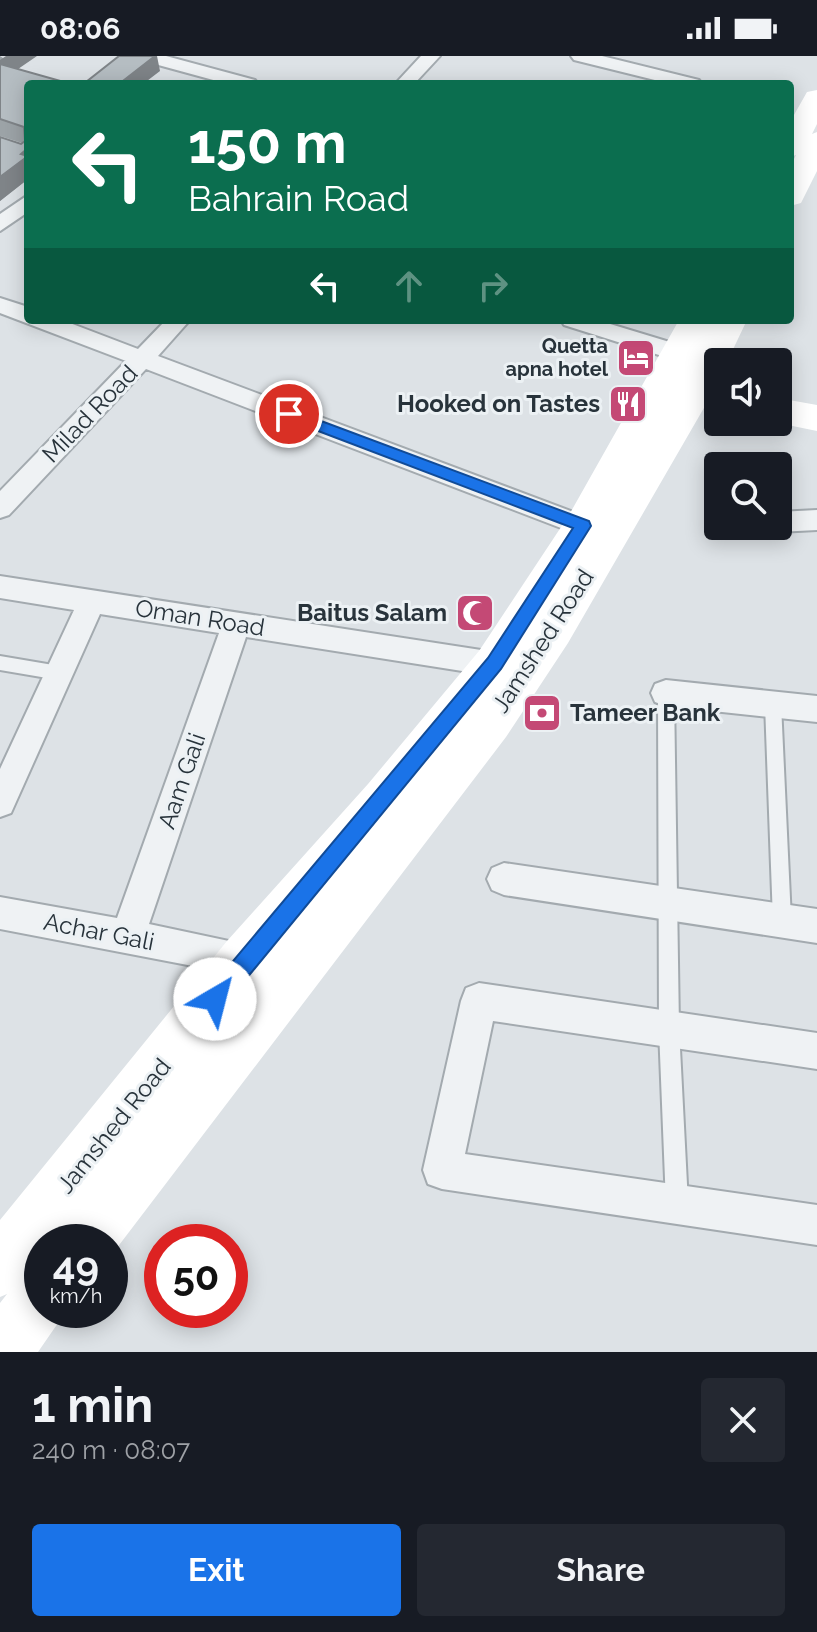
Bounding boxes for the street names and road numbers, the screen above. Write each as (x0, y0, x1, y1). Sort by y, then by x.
street label: Milad Road (36, 359, 143, 469)
street label: Jamshed Road (486, 564, 600, 718)
street label: Oman Road (133, 593, 267, 642)
street label: Aam Gali (152, 729, 211, 833)
street label: Achar Gali (41, 907, 157, 956)
street label: Jamshed Road (50, 1053, 177, 1199)

